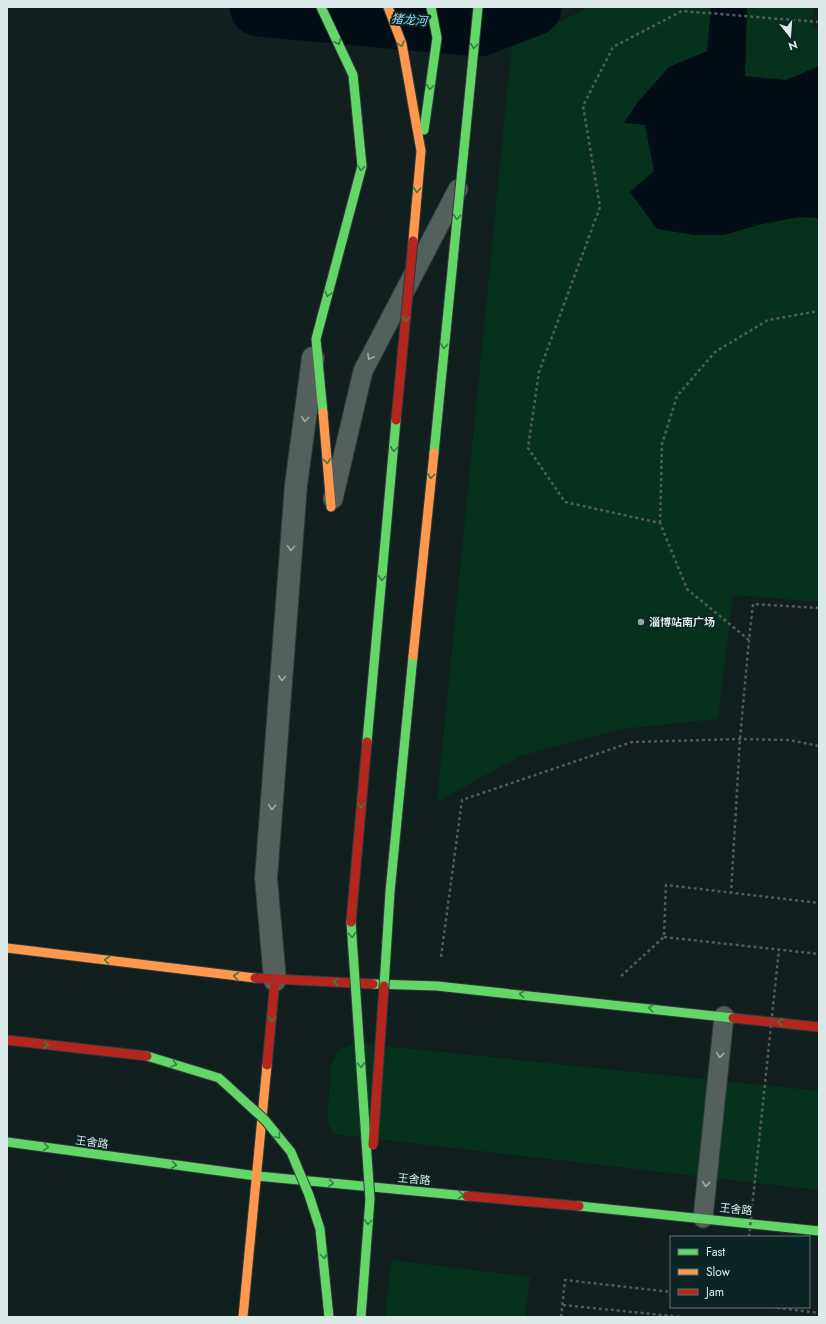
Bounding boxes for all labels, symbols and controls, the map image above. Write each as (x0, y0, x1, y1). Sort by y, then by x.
water label: 猪龙河 (390, 9, 430, 31)
north arrow (770, 16, 810, 56)
text: N (786, 37, 799, 54)
one-way arrow (333, 38, 341, 46)
one-way arrow (397, 40, 405, 47)
one-way arrow (470, 43, 479, 49)
one-way arrow (426, 84, 435, 90)
one-way arrow (357, 165, 366, 171)
one-way arrow (413, 187, 422, 193)
one-way arrow (453, 214, 462, 220)
one-way arrow (324, 290, 332, 297)
one-way arrow (401, 316, 410, 322)
one-way arrow (440, 343, 449, 349)
one-way arrow (367, 353, 374, 360)
one-way arrow (301, 416, 310, 422)
one-way arrow (389, 445, 398, 452)
one-way arrow (322, 458, 331, 464)
one-way arrow (427, 473, 436, 479)
one-way arrow (287, 545, 296, 551)
one-way arrow (377, 575, 386, 581)
place label: 淄博站南广场 (649, 614, 715, 630)
marker: 淄博站南广场 (636, 617, 646, 627)
one-way arrow (277, 675, 286, 681)
one-way arrow (357, 802, 366, 808)
one-way arrow (267, 804, 276, 810)
one-way arrow (348, 932, 357, 938)
one-way arrow (104, 956, 110, 965)
one-way arrow (233, 971, 239, 980)
one-way arrow (333, 978, 339, 987)
one-way arrow (519, 990, 525, 999)
one-way arrow (648, 1003, 654, 1012)
one-way arrow (267, 1016, 276, 1022)
one-way arrow (777, 1018, 783, 1027)
one-way arrow (43, 1040, 49, 1049)
one-way arrow (716, 1052, 725, 1058)
one-way arrow (170, 1059, 177, 1068)
one-way arrow (356, 1062, 365, 1068)
street label: 王舍路 (75, 1132, 109, 1152)
one-way arrow (273, 1132, 280, 1139)
one-way arrow (43, 1142, 49, 1151)
one-way arrow (171, 1160, 177, 1169)
street label: 王舍路 (397, 1170, 431, 1188)
one-way arrow (328, 1179, 334, 1188)
one-way arrow (702, 1181, 711, 1187)
one-way arrow (458, 1191, 464, 1200)
street label: 王舍路 (719, 1199, 753, 1219)
one-way arrow (364, 1219, 373, 1225)
legend (670, 1236, 810, 1308)
text: Fast (706, 1243, 725, 1261)
one-way arrow (319, 1253, 328, 1259)
text: Slow (706, 1263, 731, 1281)
text: Jam (704, 1283, 724, 1301)

